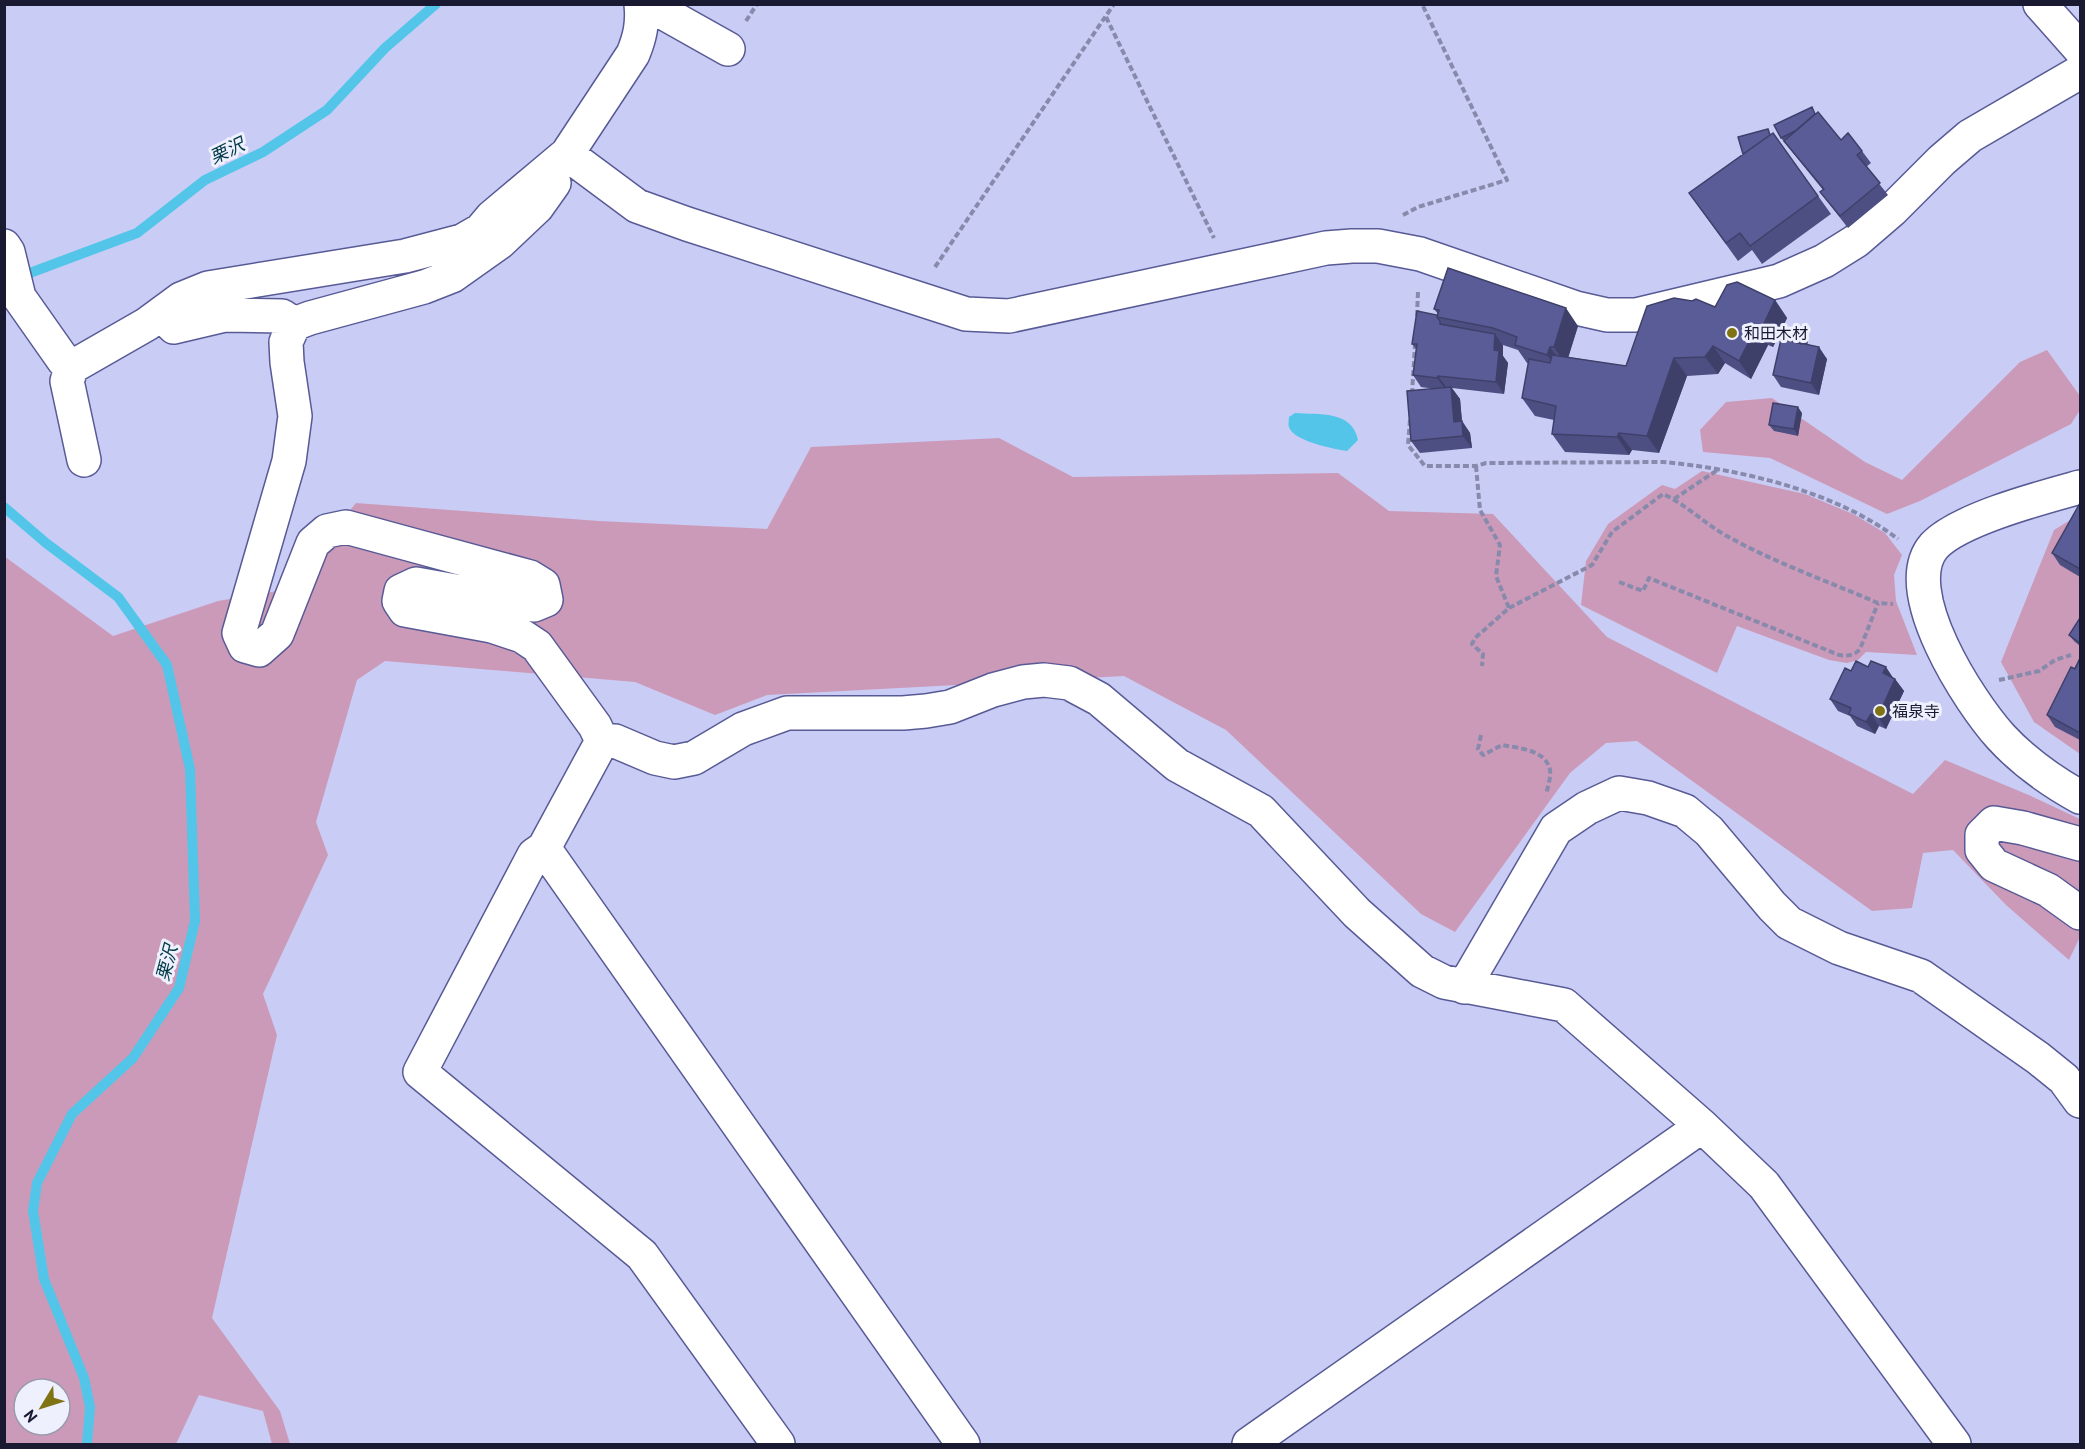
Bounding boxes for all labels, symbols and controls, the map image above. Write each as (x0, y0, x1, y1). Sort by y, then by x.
water label: 栗沢 (206, 131, 250, 169)
place label: 和田木材 (1744, 323, 1808, 343)
marker: 和田木材 (1725, 326, 1739, 340)
place label: 福泉寺 (1892, 701, 1940, 721)
marker: 福泉寺 (1873, 704, 1887, 718)
water label: 栗沢 (151, 941, 183, 983)
north arrow (12, 1377, 72, 1437)
text: N (19, 1406, 41, 1427)

